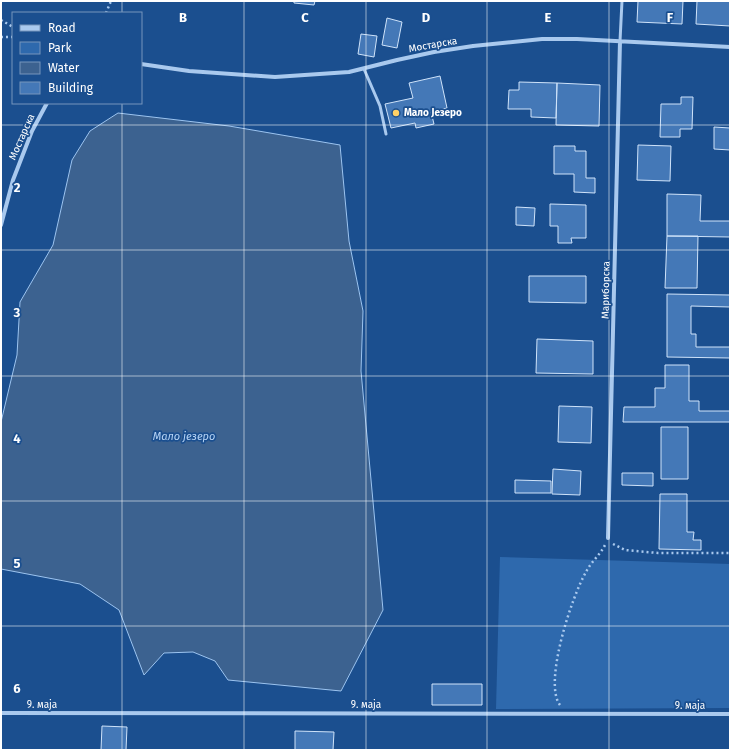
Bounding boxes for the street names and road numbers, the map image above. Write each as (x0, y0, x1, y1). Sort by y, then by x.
street label: Мостарска (408, 35, 458, 55)
street label: Мостарска (7, 112, 37, 162)
street label: Мариборска (599, 261, 613, 319)
street label: 9. маја (27, 698, 57, 711)
street label: 9. маја (351, 698, 381, 711)
street label: 9. маја (675, 699, 705, 712)

